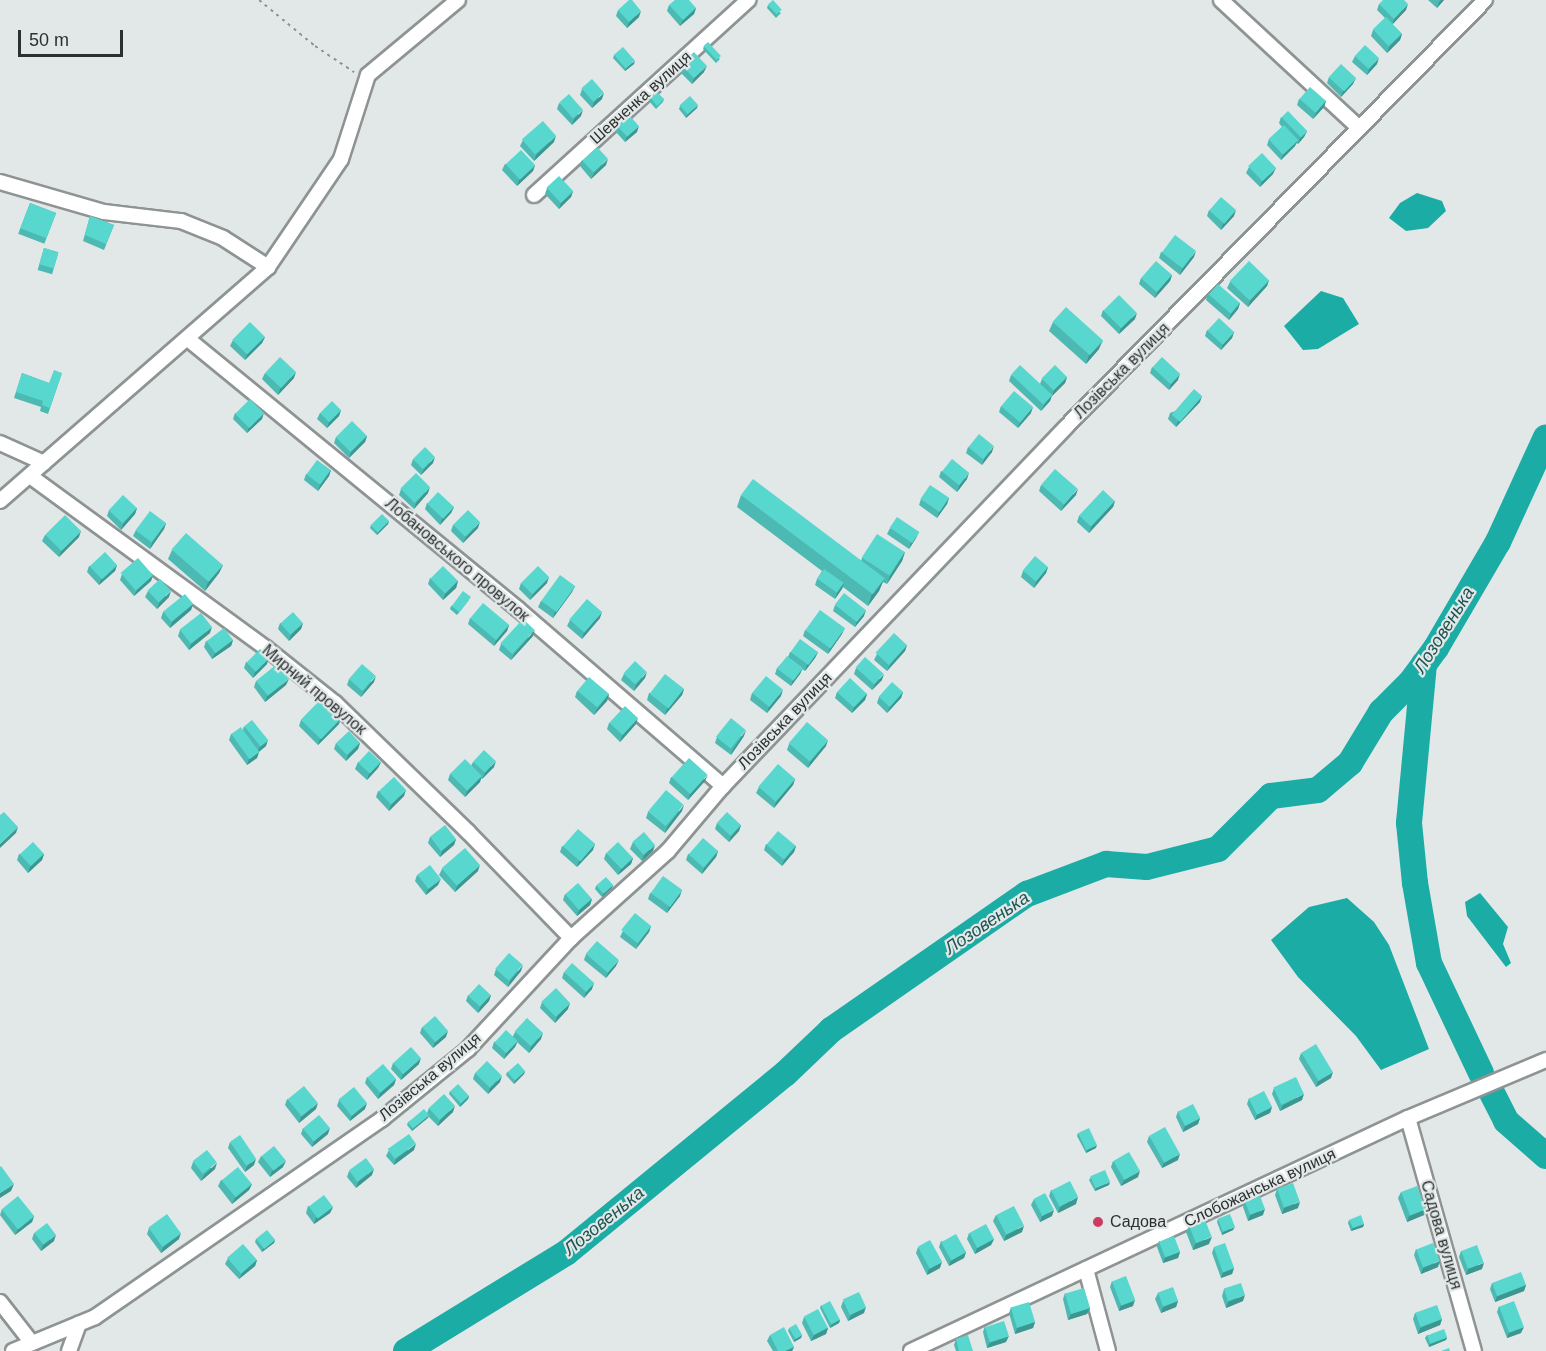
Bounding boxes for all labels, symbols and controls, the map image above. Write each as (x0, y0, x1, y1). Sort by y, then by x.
scale bar (21, 18, 126, 56)
text: 50 m (29, 30, 69, 50)
street label: Шевченка вулиця (586, 47, 696, 149)
street label: Лозівська вулиця (1070, 319, 1174, 423)
street label: Лобановського провулок (381, 494, 533, 626)
water label: Лозовенька (1409, 583, 1479, 677)
street label: Мирний провулок (258, 641, 370, 739)
street label: Лозівська вулиця (734, 669, 836, 773)
water label: Лозовенька (941, 887, 1033, 959)
street label: Лозівська вулиця (375, 1029, 485, 1125)
street label: Слобожанська вулиця (1181, 1144, 1339, 1232)
street label: Садова вулиця (1416, 1178, 1466, 1292)
water label: Лозовенька (559, 1182, 649, 1260)
place label: Садова (1110, 1212, 1166, 1232)
marker: Садова (1091, 1215, 1105, 1229)

